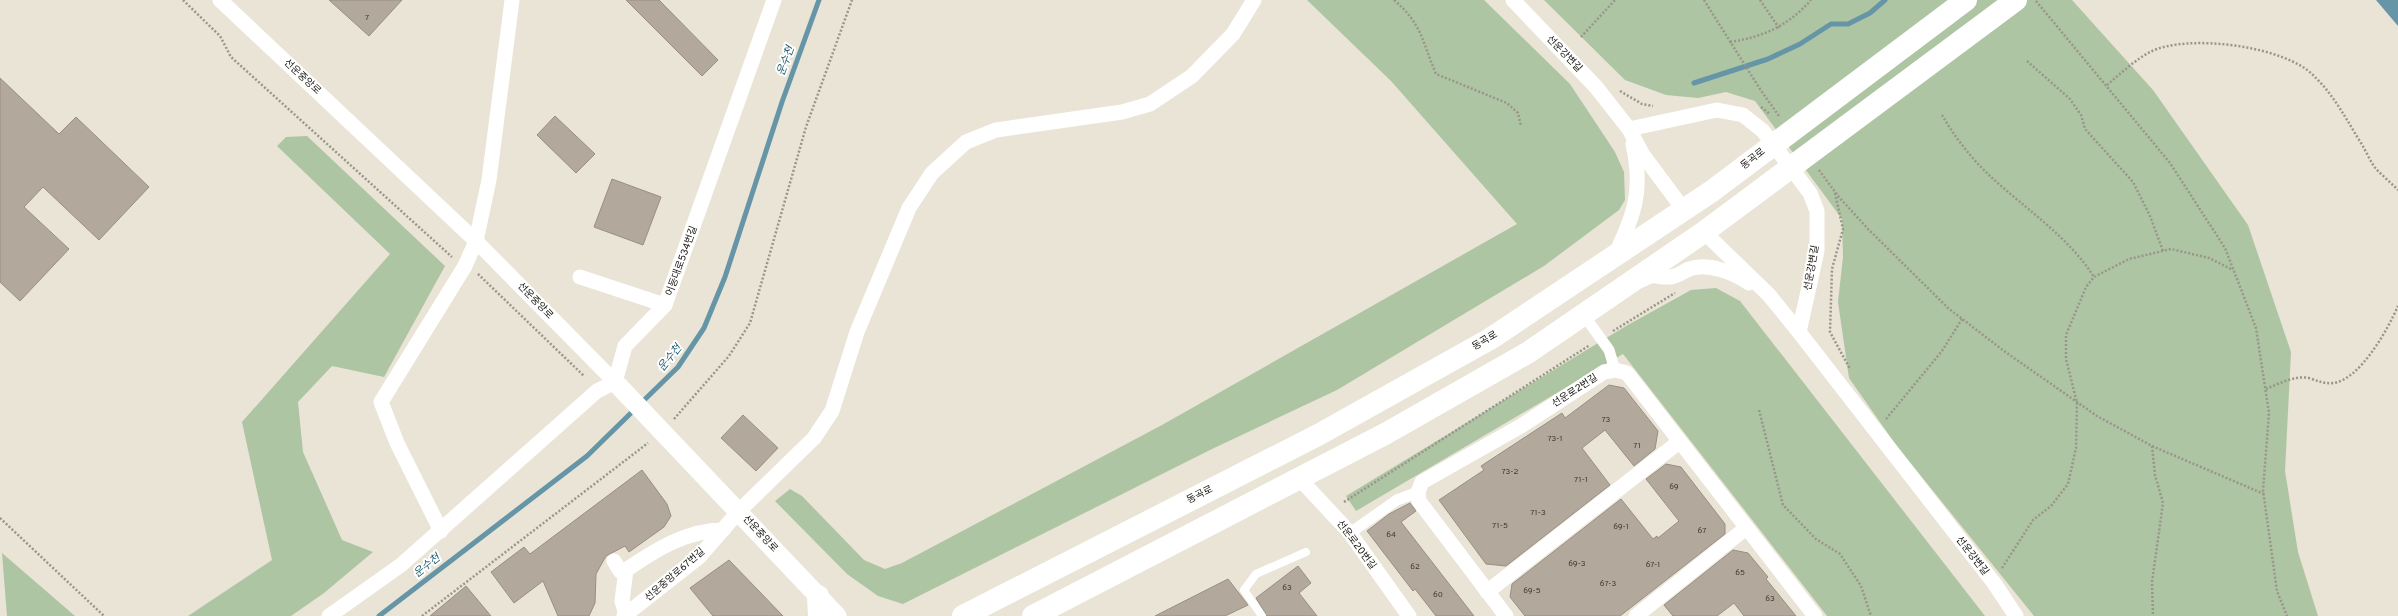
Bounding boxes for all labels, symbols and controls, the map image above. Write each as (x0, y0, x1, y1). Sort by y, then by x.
house number: 7 (365, 13, 369, 23)
street label: 선운강변길 (1543, 33, 1585, 75)
water label: 운수천 (774, 43, 798, 78)
street label: 선운중앙로 (281, 57, 323, 97)
street label: 동곡로 (1738, 145, 1768, 173)
street label: 어등대로534번길 (663, 224, 701, 298)
street label: 선운강변길 (1802, 244, 1822, 292)
street label: 선운중앙로 (514, 280, 556, 322)
street label: 동곡로 (1470, 328, 1500, 354)
water label: 운수천 (655, 340, 686, 374)
street label: 선운로2번길 (1550, 371, 1600, 411)
house number: 73 (1602, 415, 1611, 425)
house number: 73-1 (1547, 434, 1563, 444)
house number: 71 (1633, 441, 1641, 451)
house number: 73-2 (1502, 467, 1519, 477)
house number: 71-1 (1574, 475, 1588, 485)
house number: 69 (1669, 482, 1679, 492)
street label: 동곡로 (1185, 483, 1215, 507)
house number: 71-3 (1530, 508, 1546, 518)
street label: 선운중앙로 (740, 513, 780, 555)
street label: 선운로20번길 (1333, 518, 1379, 572)
house number: 71-5 (1492, 521, 1508, 531)
house number: 69-1 (1613, 522, 1629, 532)
house number: 67 (1698, 526, 1706, 536)
house number: 64 (1386, 530, 1396, 540)
street label: 선운강변길 (1953, 534, 1991, 578)
street label: 선운중앙로67번길 (642, 545, 708, 605)
water label: 운수천 (411, 550, 445, 581)
house number: 69-3 (1568, 559, 1586, 569)
house number: 67-1 (1646, 560, 1660, 570)
house number: 62 (1410, 562, 1420, 572)
house number: 65 (1735, 568, 1745, 578)
house number: 67-3 (1600, 579, 1616, 589)
house number: 63 (1282, 583, 1292, 593)
house number: 69-5 (1523, 586, 1541, 596)
house number: 60 (1433, 590, 1443, 600)
house number: 63 (1765, 594, 1775, 604)

